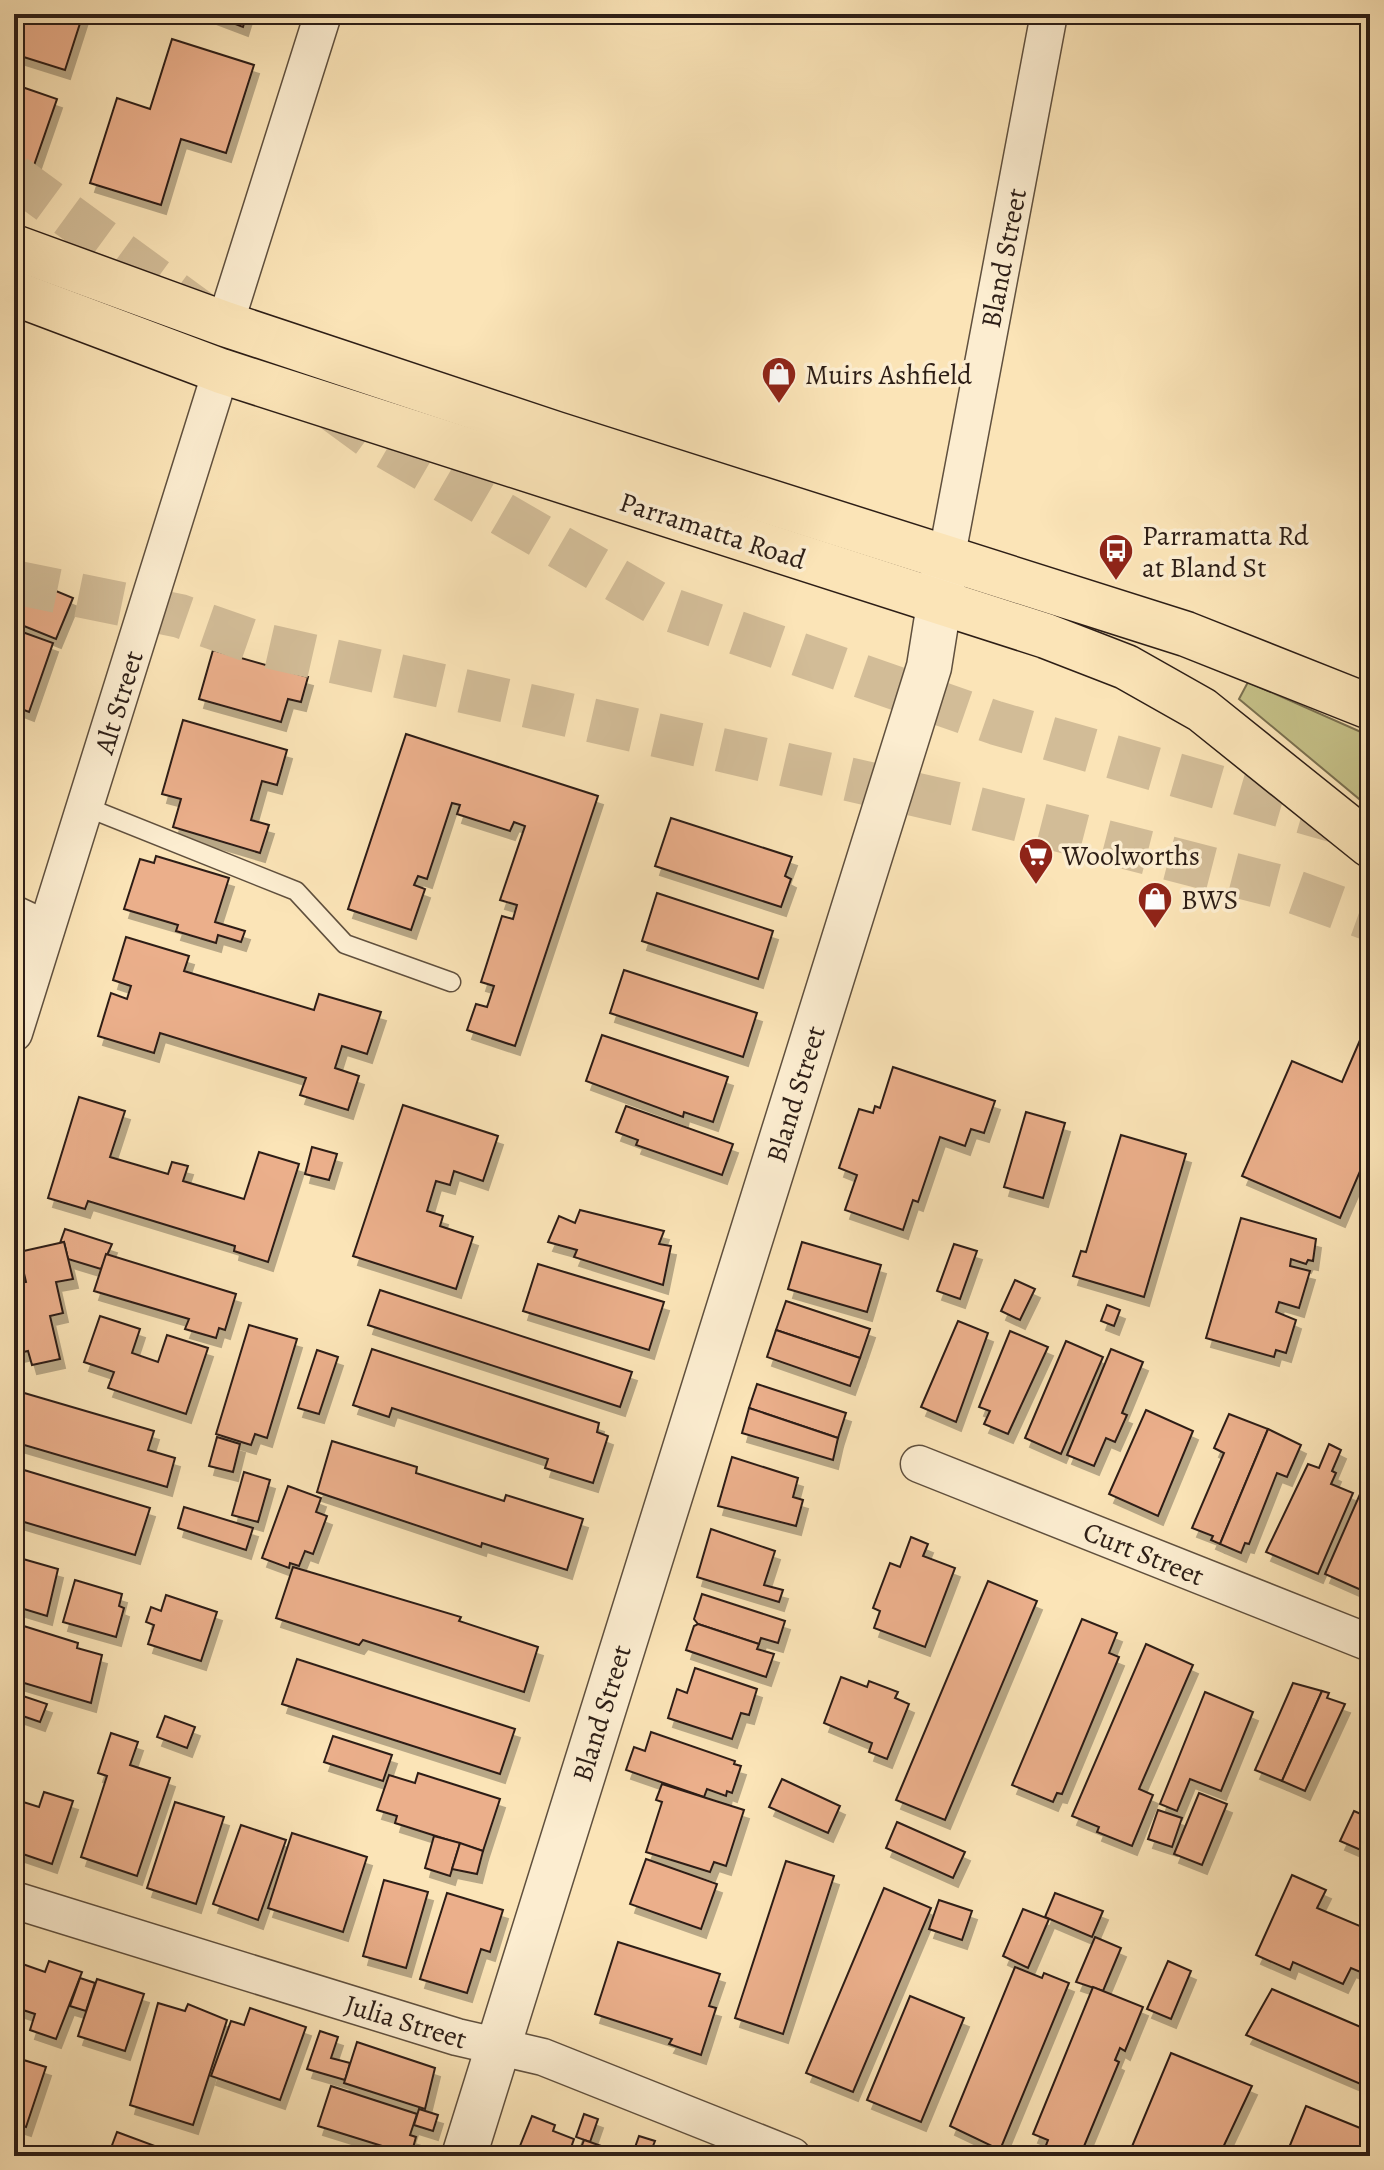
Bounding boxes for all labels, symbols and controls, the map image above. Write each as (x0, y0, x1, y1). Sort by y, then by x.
street label: Bland Street (972, 185, 1036, 331)
shop icon: Muirs Ashfield (760, 355, 798, 405)
place label: Muirs Ashfield (805, 356, 973, 394)
street label: Parramatta Road (615, 483, 812, 579)
place label: Parramatta Rd at Bland St (1142, 517, 1310, 587)
bus stop icon: Parramatta Rd at Bland St (1097, 532, 1135, 582)
street label: Alt Street (85, 646, 153, 760)
supermarket icon: Woolworths (1017, 836, 1055, 886)
place label: Woolworths (1061, 837, 1200, 875)
shop icon: BWS (1136, 880, 1174, 930)
place label: BWS (1181, 881, 1238, 919)
street label: Bland Street (757, 1021, 835, 1167)
street label: Curt Street (1078, 1513, 1210, 1595)
street label: Bland Street (563, 1640, 641, 1786)
street label: Julia Street (340, 1985, 471, 2058)

